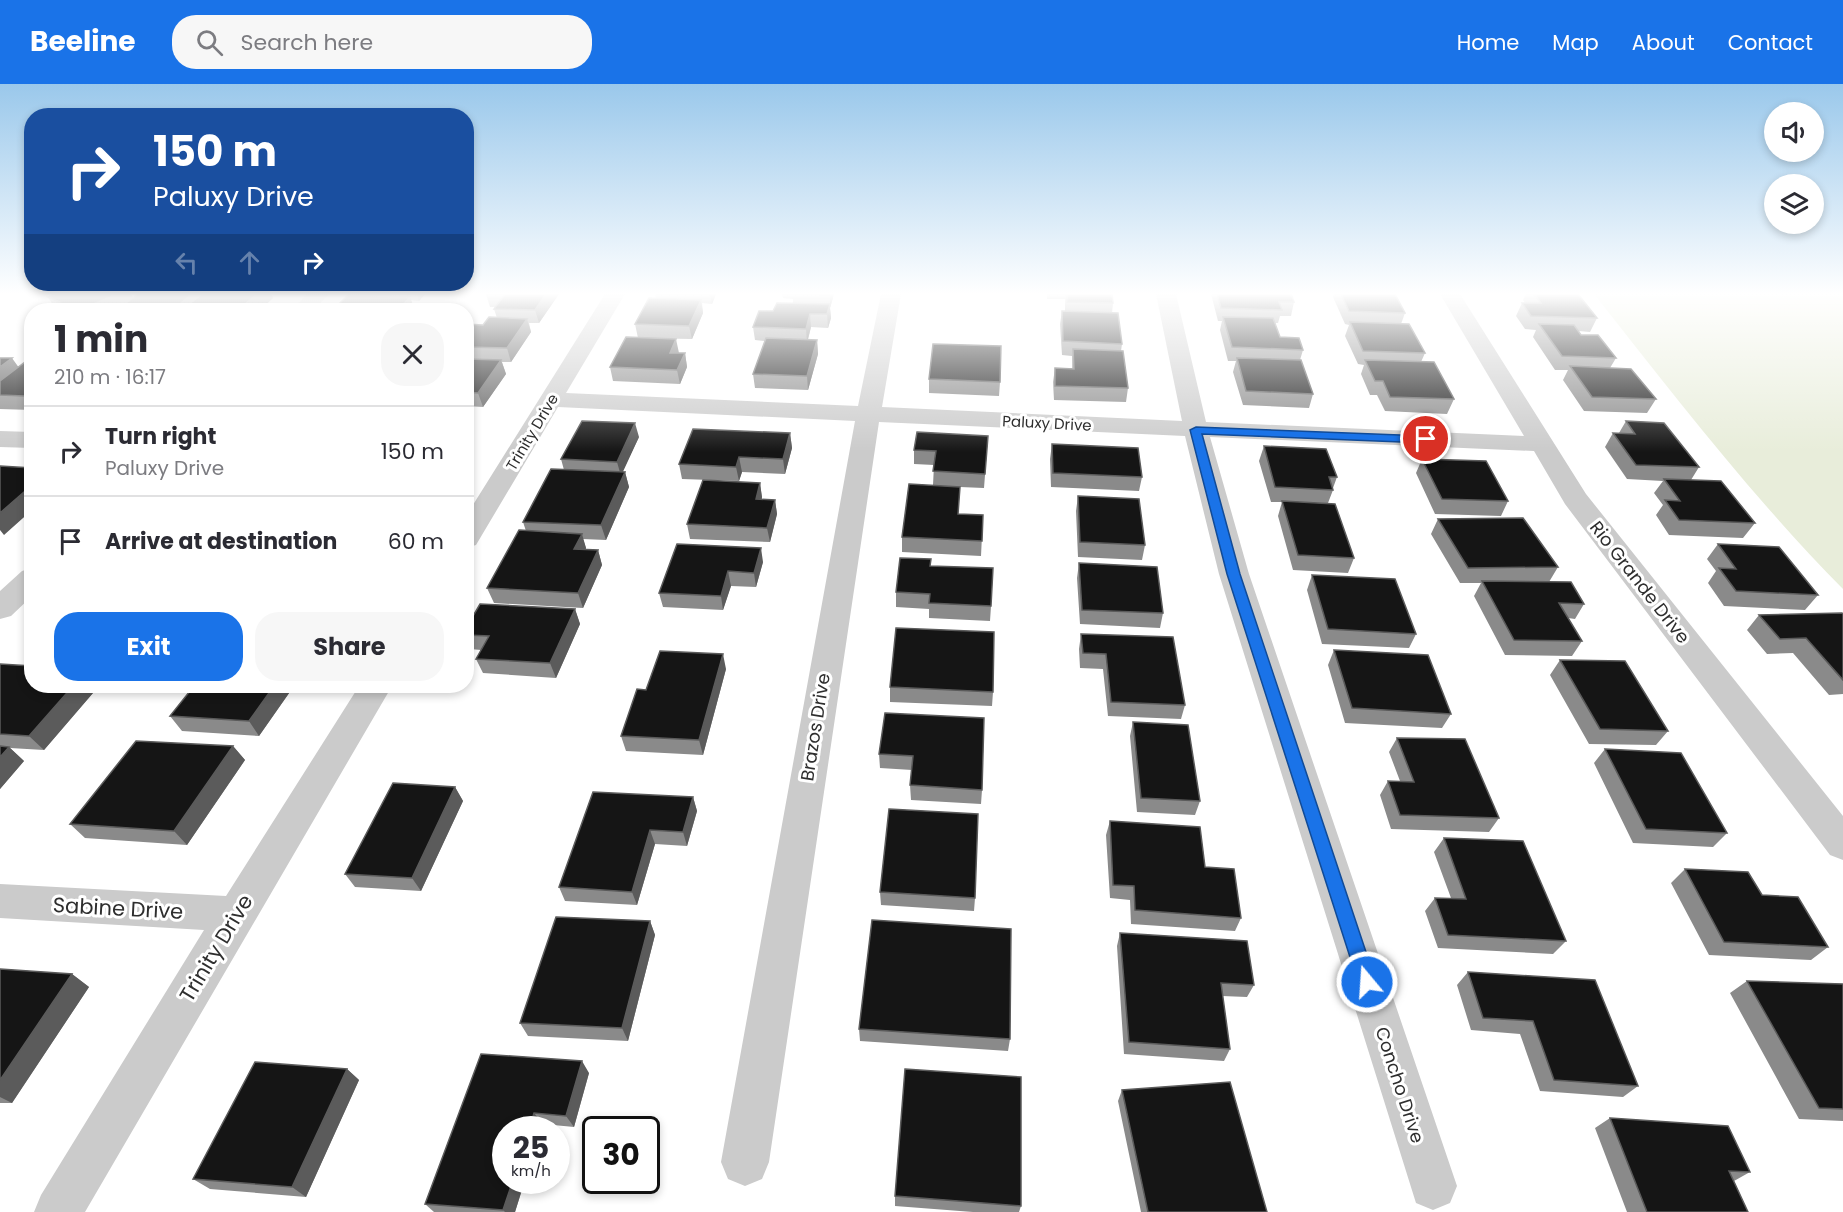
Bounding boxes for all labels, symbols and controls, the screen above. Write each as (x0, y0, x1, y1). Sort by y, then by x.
search box (172, 15, 592, 69)
text: Beeline (30, 22, 136, 61)
icon: search (193, 26, 226, 59)
text: Search here (241, 27, 373, 58)
text: Home (1457, 28, 1519, 57)
text: Map (1552, 28, 1599, 57)
text: About (1632, 28, 1695, 57)
text: Contact (1728, 28, 1813, 57)
map controls (1764, 102, 1824, 234)
button: sound (1764, 102, 1824, 162)
text: 150 m (153, 122, 277, 181)
icon: right (54, 132, 132, 210)
button: layers (1764, 174, 1824, 234)
text: Paluxy Drive (153, 178, 314, 215)
icon: left (170, 246, 203, 279)
icon: ahead (233, 246, 266, 279)
icon: right (296, 246, 329, 279)
text: 1 min (54, 314, 148, 365)
button: close (381, 323, 444, 386)
text: 210 m · 16:17 (54, 363, 166, 391)
street label: Trinity Drive (501, 390, 563, 474)
street label: Paluxy Drive (1002, 410, 1092, 436)
pin (1400, 413, 1451, 464)
text: Turn right (105, 421, 216, 452)
icon: arrive (1409, 422, 1442, 455)
icon: right (54, 435, 87, 468)
text: 150 m (381, 436, 444, 467)
text: Paluxy Drive (105, 454, 224, 482)
street label: Rio Grande Drive (1584, 515, 1696, 649)
icon: arrive (54, 525, 87, 558)
text: Arrive at destination (105, 526, 337, 557)
text: 60 m (388, 526, 444, 557)
button: Exit (54, 612, 243, 681)
button: Share (255, 612, 444, 681)
street label: Brazos Drive (794, 671, 836, 783)
street label: Trinity Drive (172, 889, 260, 1007)
street label: Sabine Drive (52, 890, 184, 926)
position arrow (1335, 950, 1399, 1014)
street label: Concho Drive (1369, 1024, 1431, 1146)
speed limit sign: 30 (582, 1116, 660, 1194)
text: 25 (513, 1126, 549, 1169)
text: km/h (511, 1160, 551, 1181)

